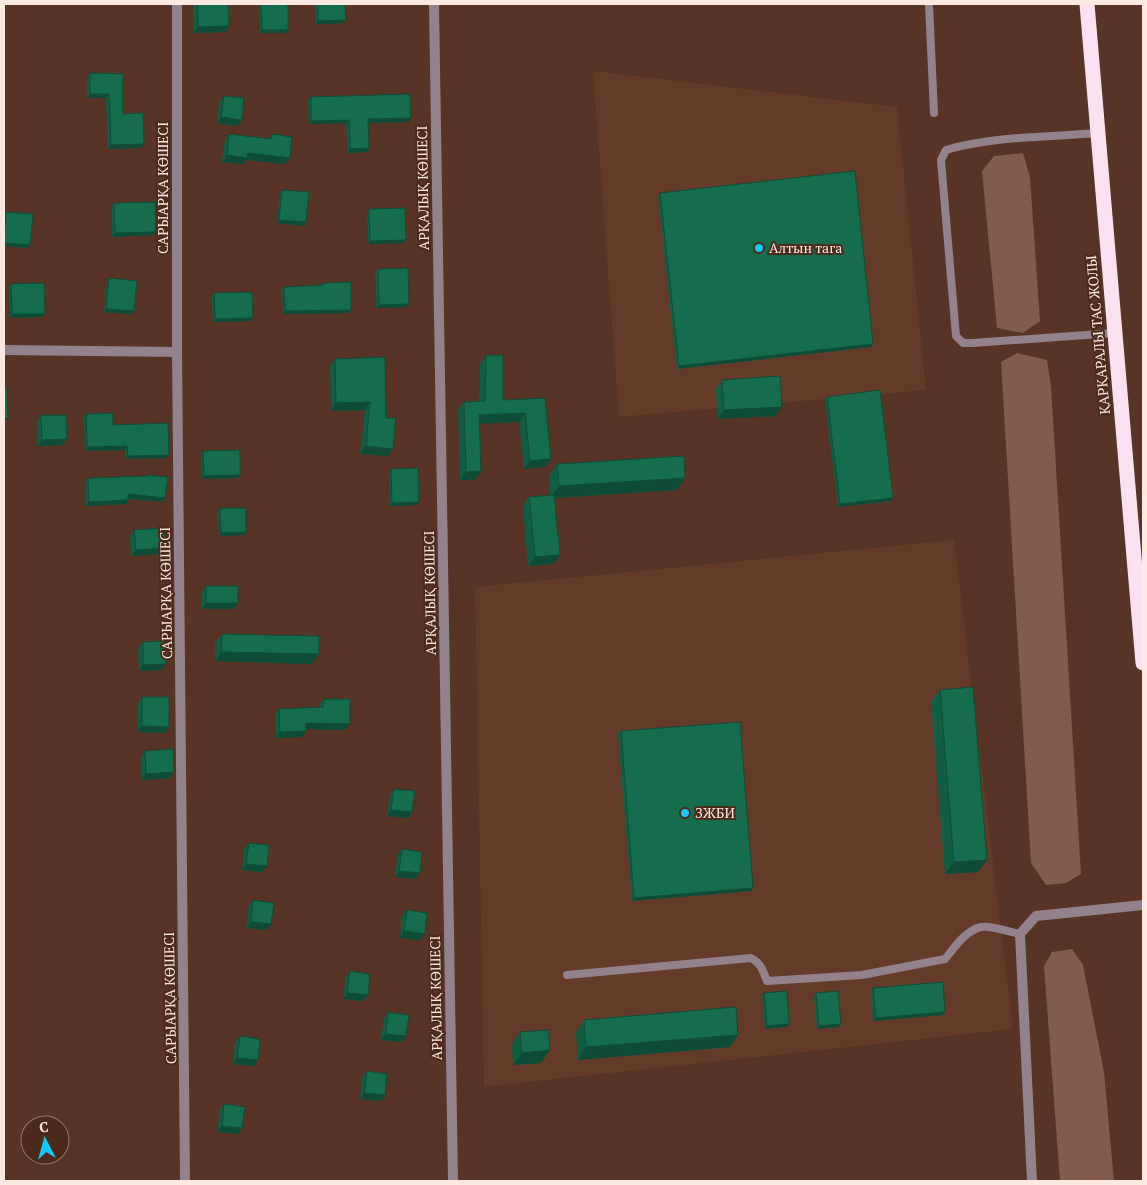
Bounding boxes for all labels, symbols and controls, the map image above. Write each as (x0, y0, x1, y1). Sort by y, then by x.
street label: САРЫАРҚА КӨШЕСІ (153, 122, 172, 254)
street label: АРҚАЛЫҚ КӨШЕСІ (412, 126, 433, 250)
place label: Алтын тага (769, 238, 842, 257)
marker: Алтын тага (753, 242, 765, 254)
street label: ҚАРҚАРАЛЫ ТАС ЖОЛЫ (1081, 255, 1114, 415)
street label: САРЫАРҚА КӨШЕСІ (155, 527, 176, 659)
street label: АРҚАЛЫҚ КӨШЕСІ (419, 531, 440, 655)
place label: ЗЖБИ (695, 803, 735, 822)
marker: ЗЖБИ (679, 807, 691, 819)
street label: САРЫАРҚА КӨШЕСІ (159, 932, 180, 1064)
street label: АРҚАЛЫҚ КӨШЕСІ (425, 936, 446, 1060)
north arrow (20, 1115, 70, 1165)
text: С (38, 1117, 49, 1136)

